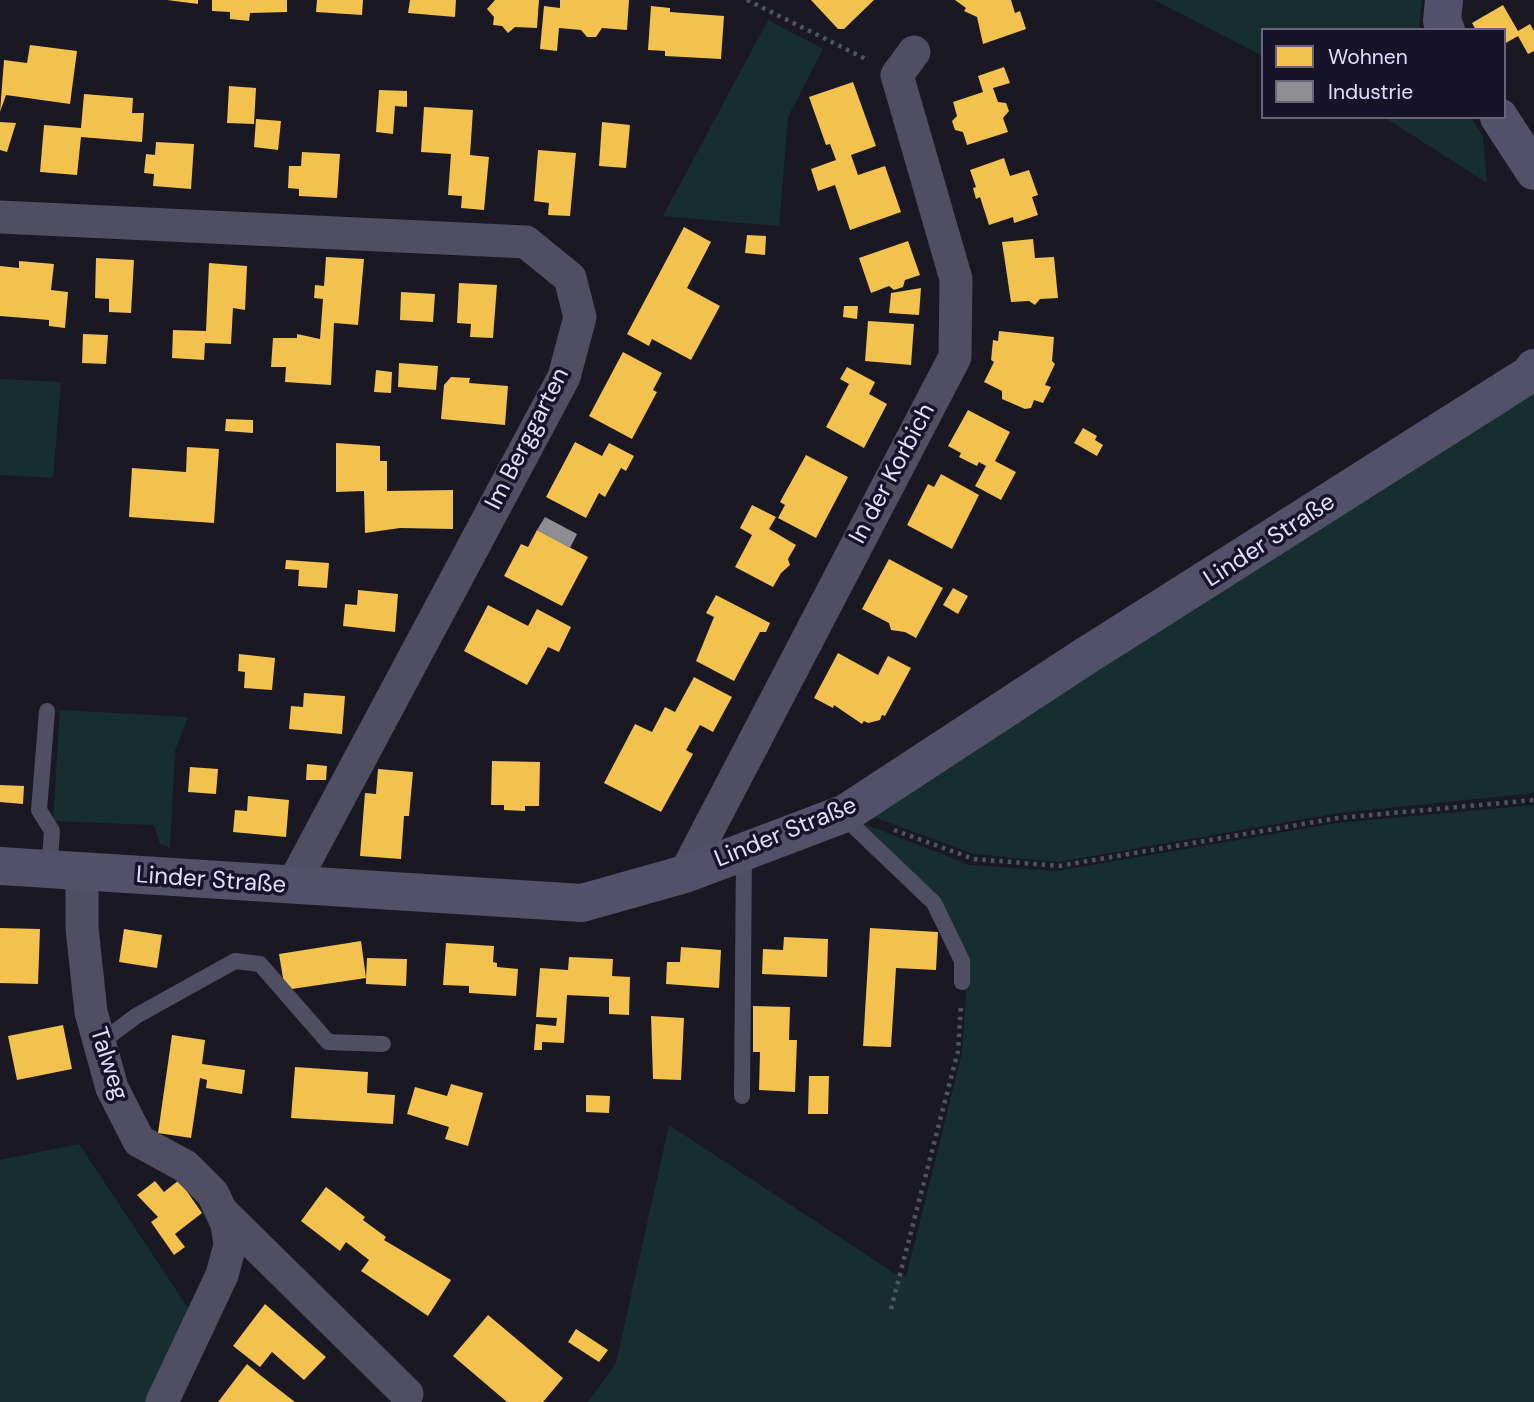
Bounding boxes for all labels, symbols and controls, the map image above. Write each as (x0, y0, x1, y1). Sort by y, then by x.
legend (1261, 28, 1506, 119)
text: Wohnen (1328, 43, 1408, 71)
text: Industrie (1328, 78, 1413, 106)
street label: Im Berggarten (480, 363, 576, 515)
street label: In der Korbich (844, 399, 942, 549)
street label: Linder Straße (1199, 488, 1341, 594)
street label: Linder Straße (711, 791, 861, 875)
street label: Linder Straße (135, 861, 287, 901)
street label: Talweg (83, 1024, 133, 1104)

